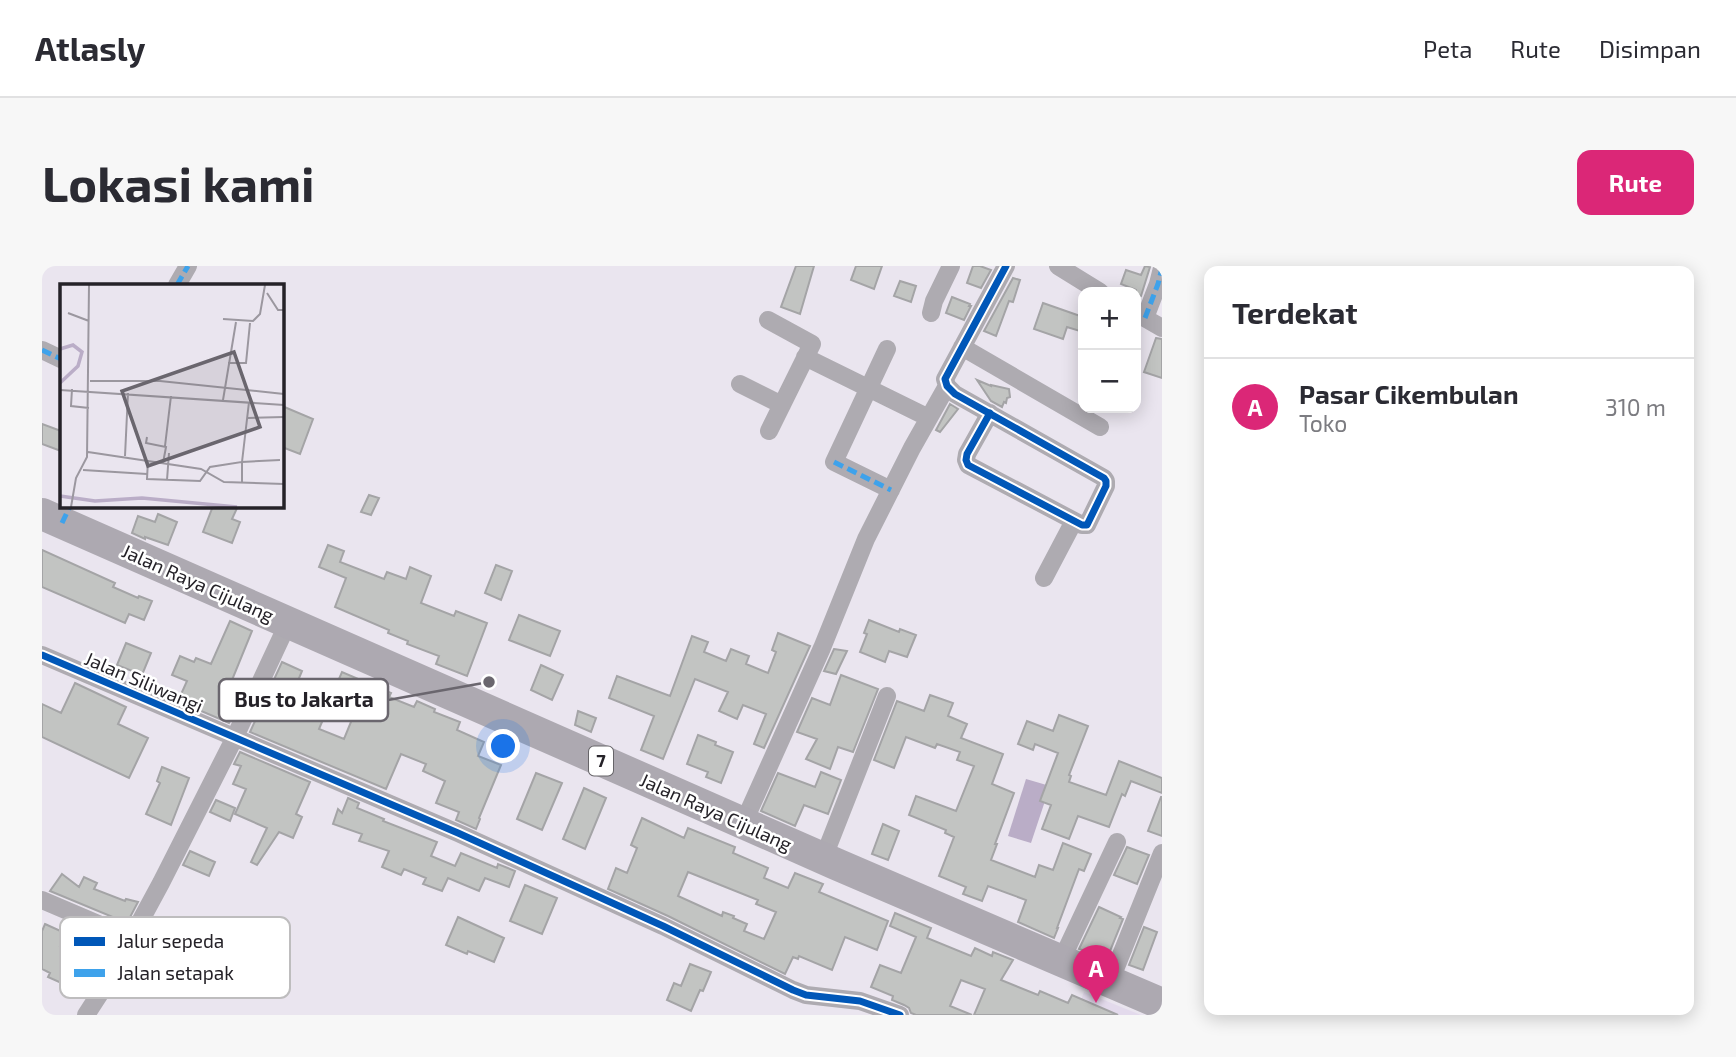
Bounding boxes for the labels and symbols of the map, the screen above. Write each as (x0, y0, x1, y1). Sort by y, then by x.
inset map (60, 284, 284, 508)
street label: Jalan Raya Cijulang (119, 539, 278, 627)
street label: Jalan Siliwangi (82, 646, 207, 717)
callout: Bus to Jakarta (219, 679, 388, 721)
text: Bus to Jakarta (234, 686, 374, 711)
your location (486, 729, 520, 763)
road number: 7 (589, 746, 613, 775)
street label: Jalan Raya Cijulang (637, 768, 796, 856)
legend (60, 917, 290, 998)
text: Jalur sepeda (117, 929, 224, 952)
pin: A (1073, 945, 1119, 1003)
text: Jalan setapak (117, 961, 234, 984)

